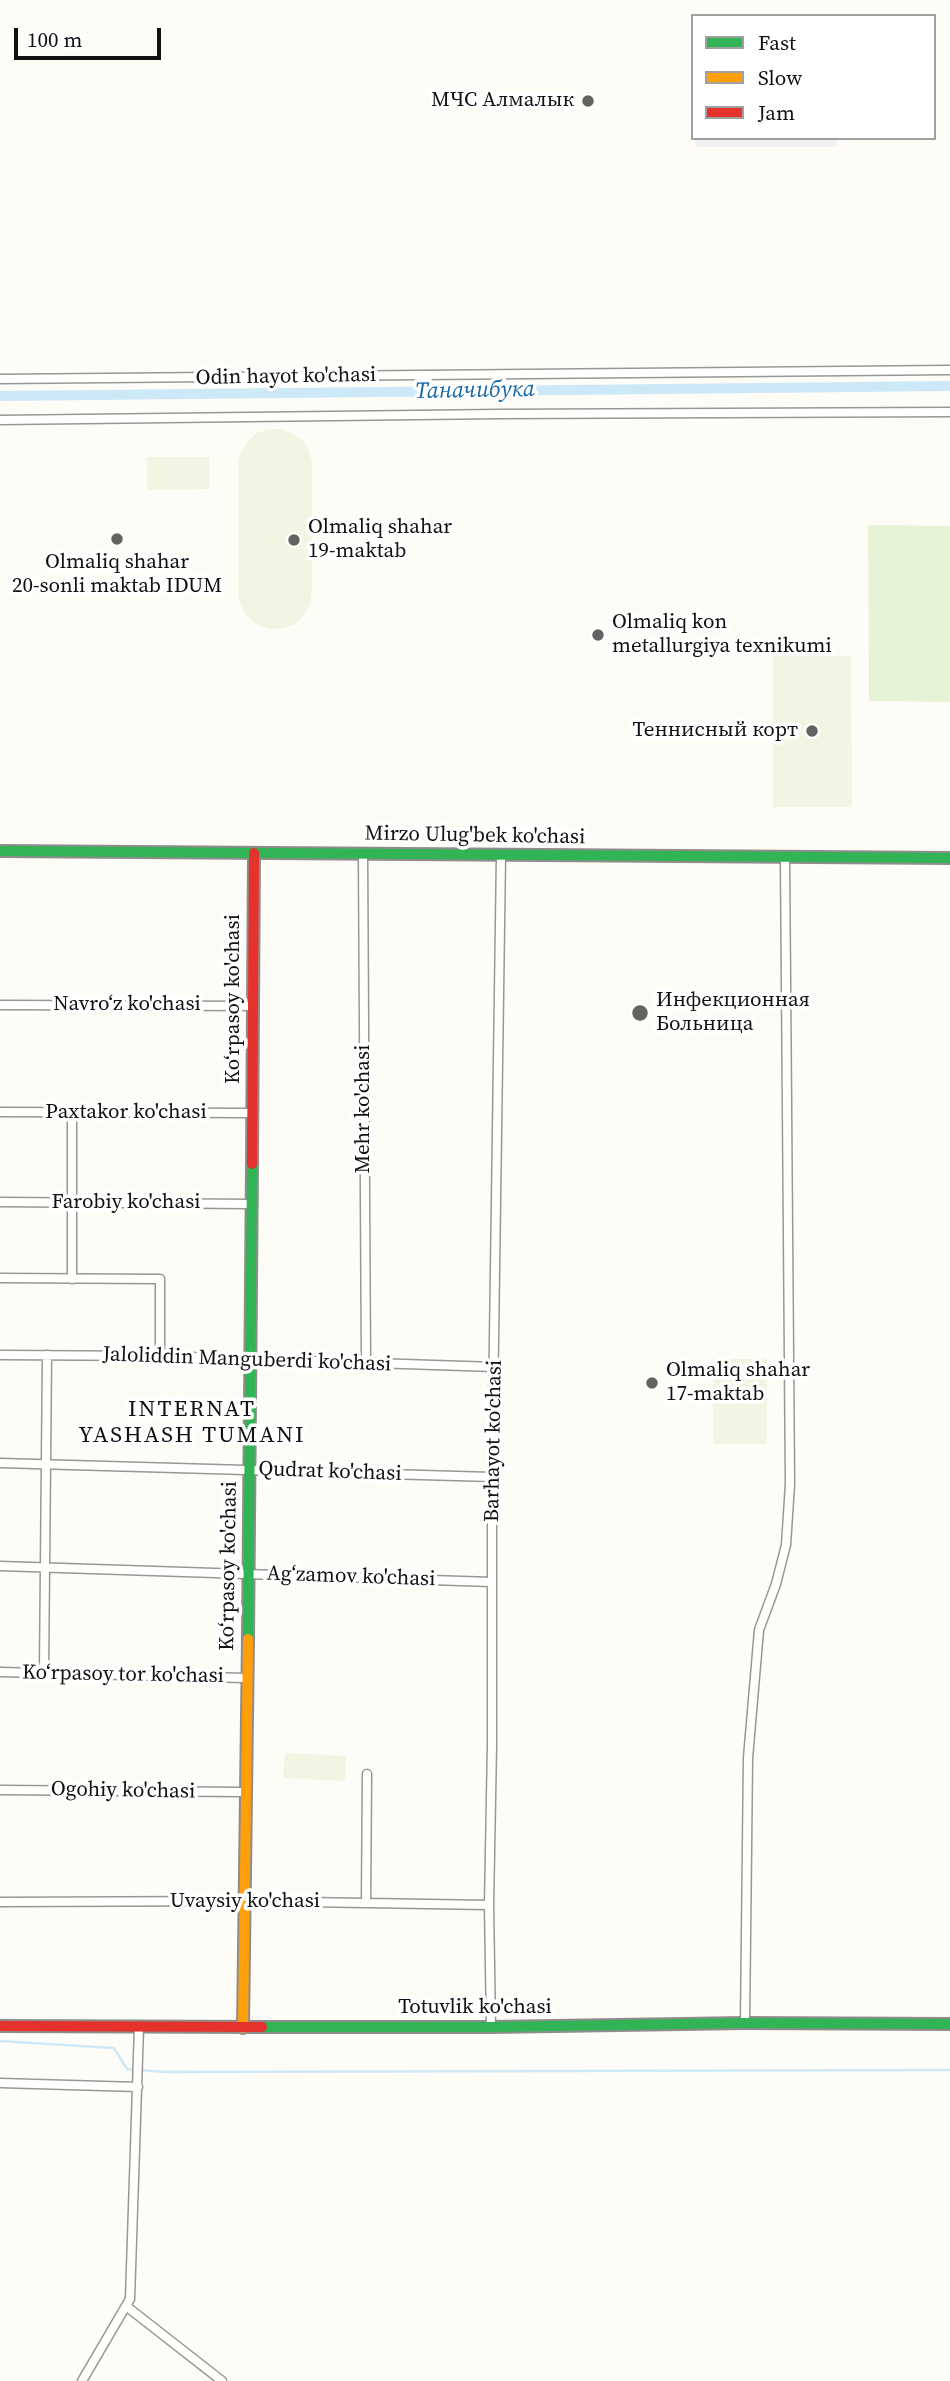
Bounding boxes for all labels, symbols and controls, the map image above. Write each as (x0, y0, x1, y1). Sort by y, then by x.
scale bar (18, 14, 164, 58)
legend (691, 14, 936, 140)
text: 100 m (27, 25, 82, 54)
text: Fast (758, 28, 796, 57)
text: Slow (758, 63, 802, 92)
place label: МЧС Алмалык (431, 88, 574, 114)
marker: МЧС Алмалык (580, 93, 596, 109)
text: Jam (758, 98, 795, 127)
street label: Odin hayot ko'chasi (196, 363, 376, 391)
water label: Таначибука (415, 376, 535, 406)
place label: Olmaliq shahar 19-maktab (308, 515, 452, 565)
marker: Olmaliq shahar 20-sonli maktab IDUM (109, 531, 125, 547)
marker: Olmaliq shahar 19-maktab (286, 532, 302, 548)
place label: Olmaliq shahar 20-sonli maktab IDUM (12, 550, 222, 600)
place label: Olmaliq kon metallurgiya texnikumi (612, 610, 832, 660)
marker: Olmaliq kon metallurgiya texnikumi (590, 627, 606, 643)
place label: Теннисный корт (633, 718, 798, 744)
marker: Теннисный корт (804, 723, 820, 739)
street label: Mirzo Ulug'bek ko'chasi (364, 821, 586, 851)
street label: Ko‘rpasoy ko'chasi (221, 914, 247, 1084)
place label: Инфекционная Больница (656, 988, 810, 1038)
street label: Navro‘z ko'chasi (53, 992, 201, 1018)
marker: Инфекционная Больница (630, 1003, 650, 1023)
street label: Mehr ko'chasi (351, 1045, 377, 1173)
street label: Paxtakor ko'chasi (45, 1100, 207, 1126)
street label: Farobiy ko'chasi (51, 1190, 201, 1216)
street label: Jaloliddin Manguberdi ko'chasi (102, 1342, 392, 1378)
place label: Olmaliq shahar 17-maktab (666, 1358, 810, 1408)
street label: Barhayot ko'chasi (480, 1360, 508, 1522)
marker: Olmaliq shahar 17-maktab (644, 1375, 660, 1391)
district label: INTERNAT YASHASH TUMANI (80, 1396, 304, 1450)
street label: Qudrat ko'chasi (258, 1457, 402, 1487)
street label: Ko‘rpasoy ko'chasi (215, 1481, 243, 1651)
street label: Ag‘zamov ko'chasi (266, 1561, 436, 1593)
street label: Ko‘rpasoy tor ko'chasi (22, 1661, 224, 1689)
street label: Ogohiy ko'chasi (51, 1777, 195, 1805)
street label: Uvaysiy ko'chasi (170, 1889, 320, 1915)
street label: Totuvlik ko'chasi (398, 1995, 552, 2021)

